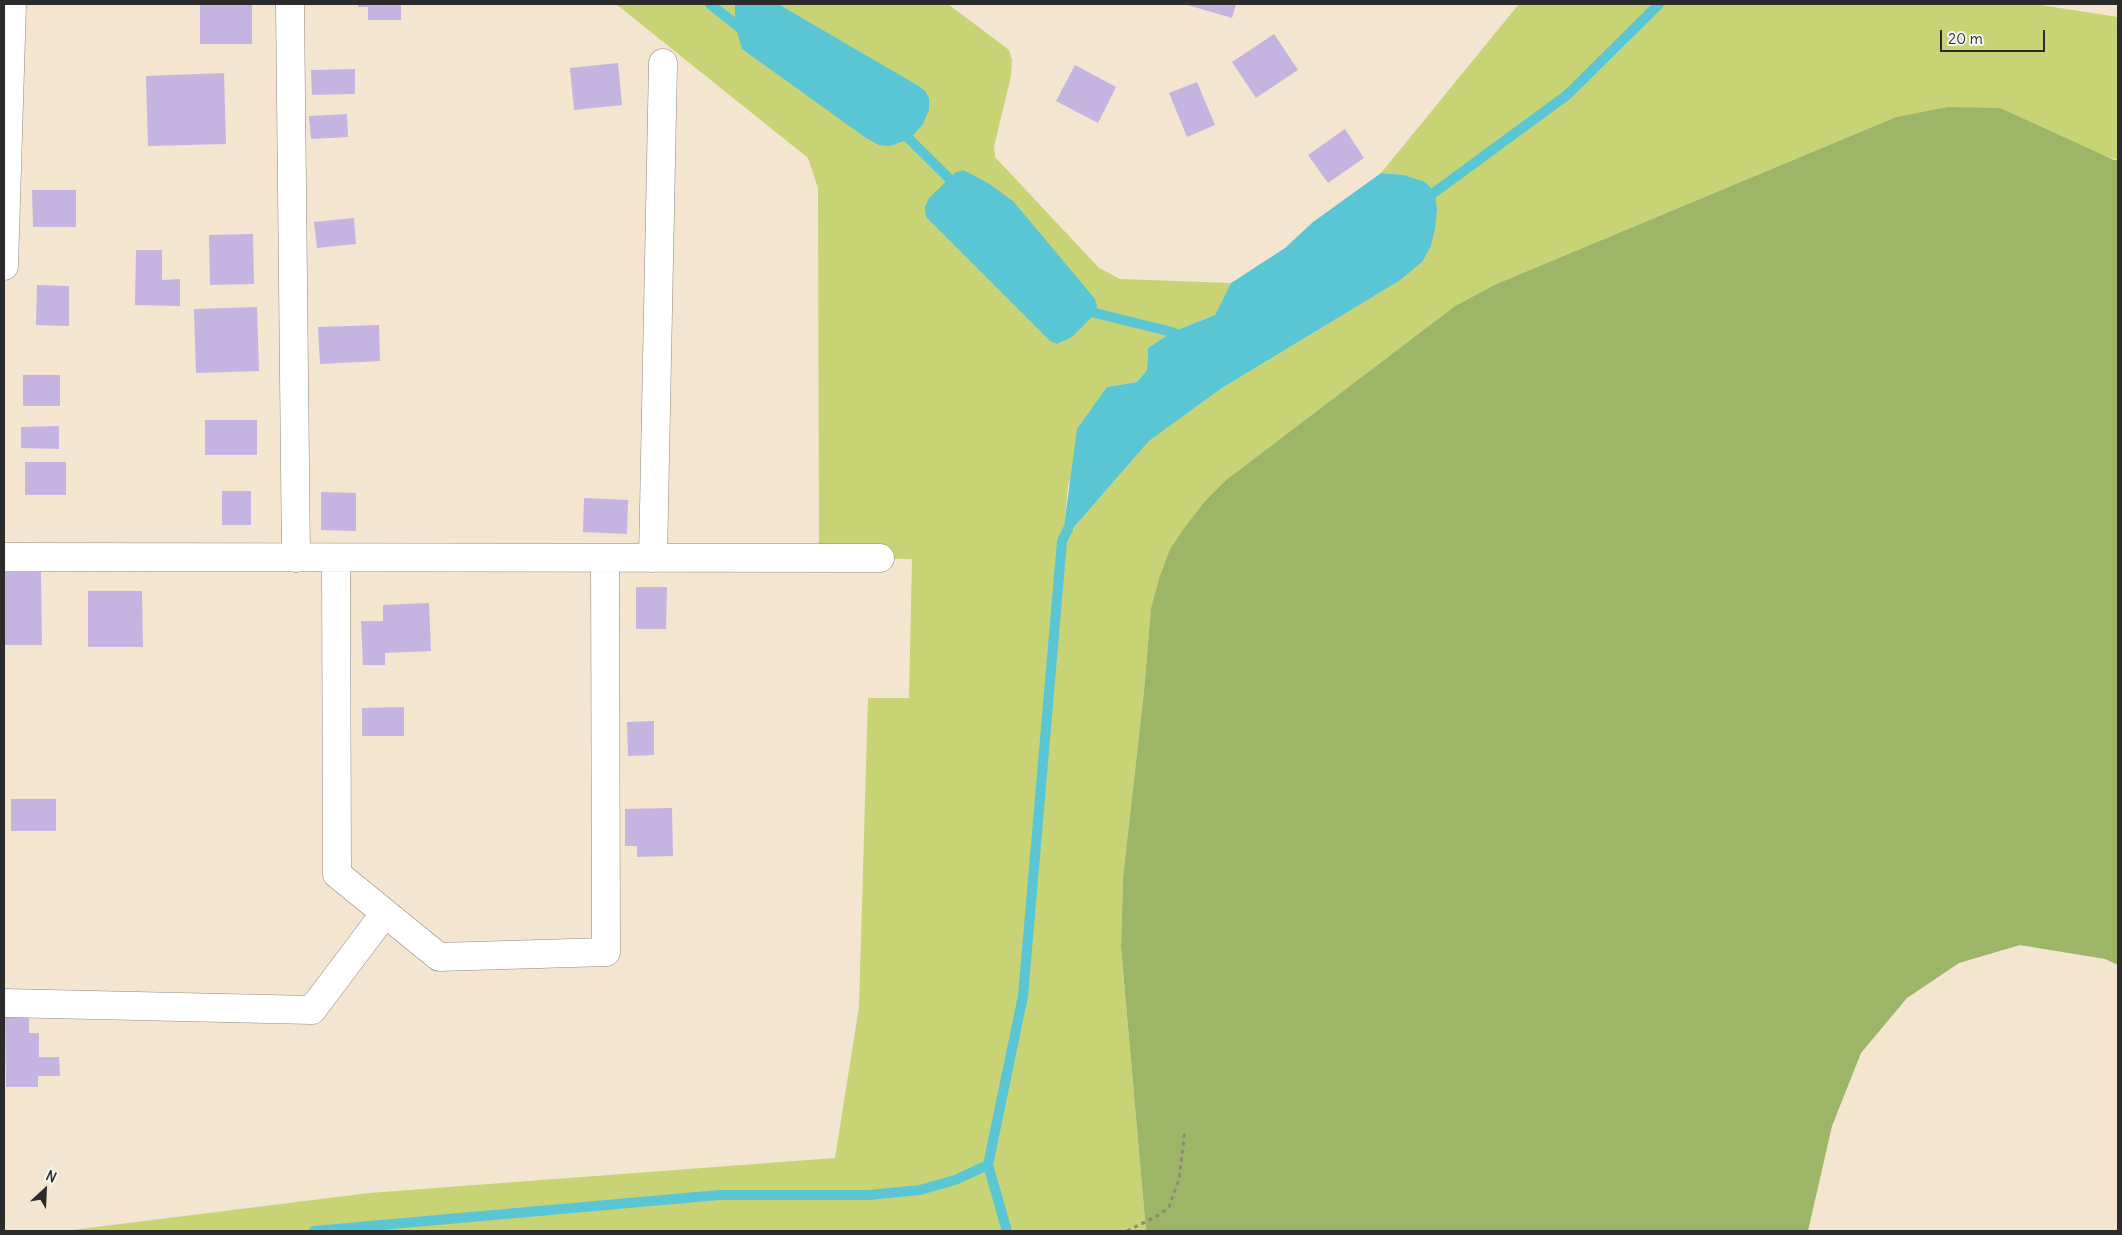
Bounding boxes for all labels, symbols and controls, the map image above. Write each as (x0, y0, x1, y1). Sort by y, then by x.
scale bar (1942, 20, 2047, 52)
text: 20 m (1948, 29, 1983, 48)
north arrow (20, 1165, 70, 1215)
text: N (43, 1166, 60, 1187)

